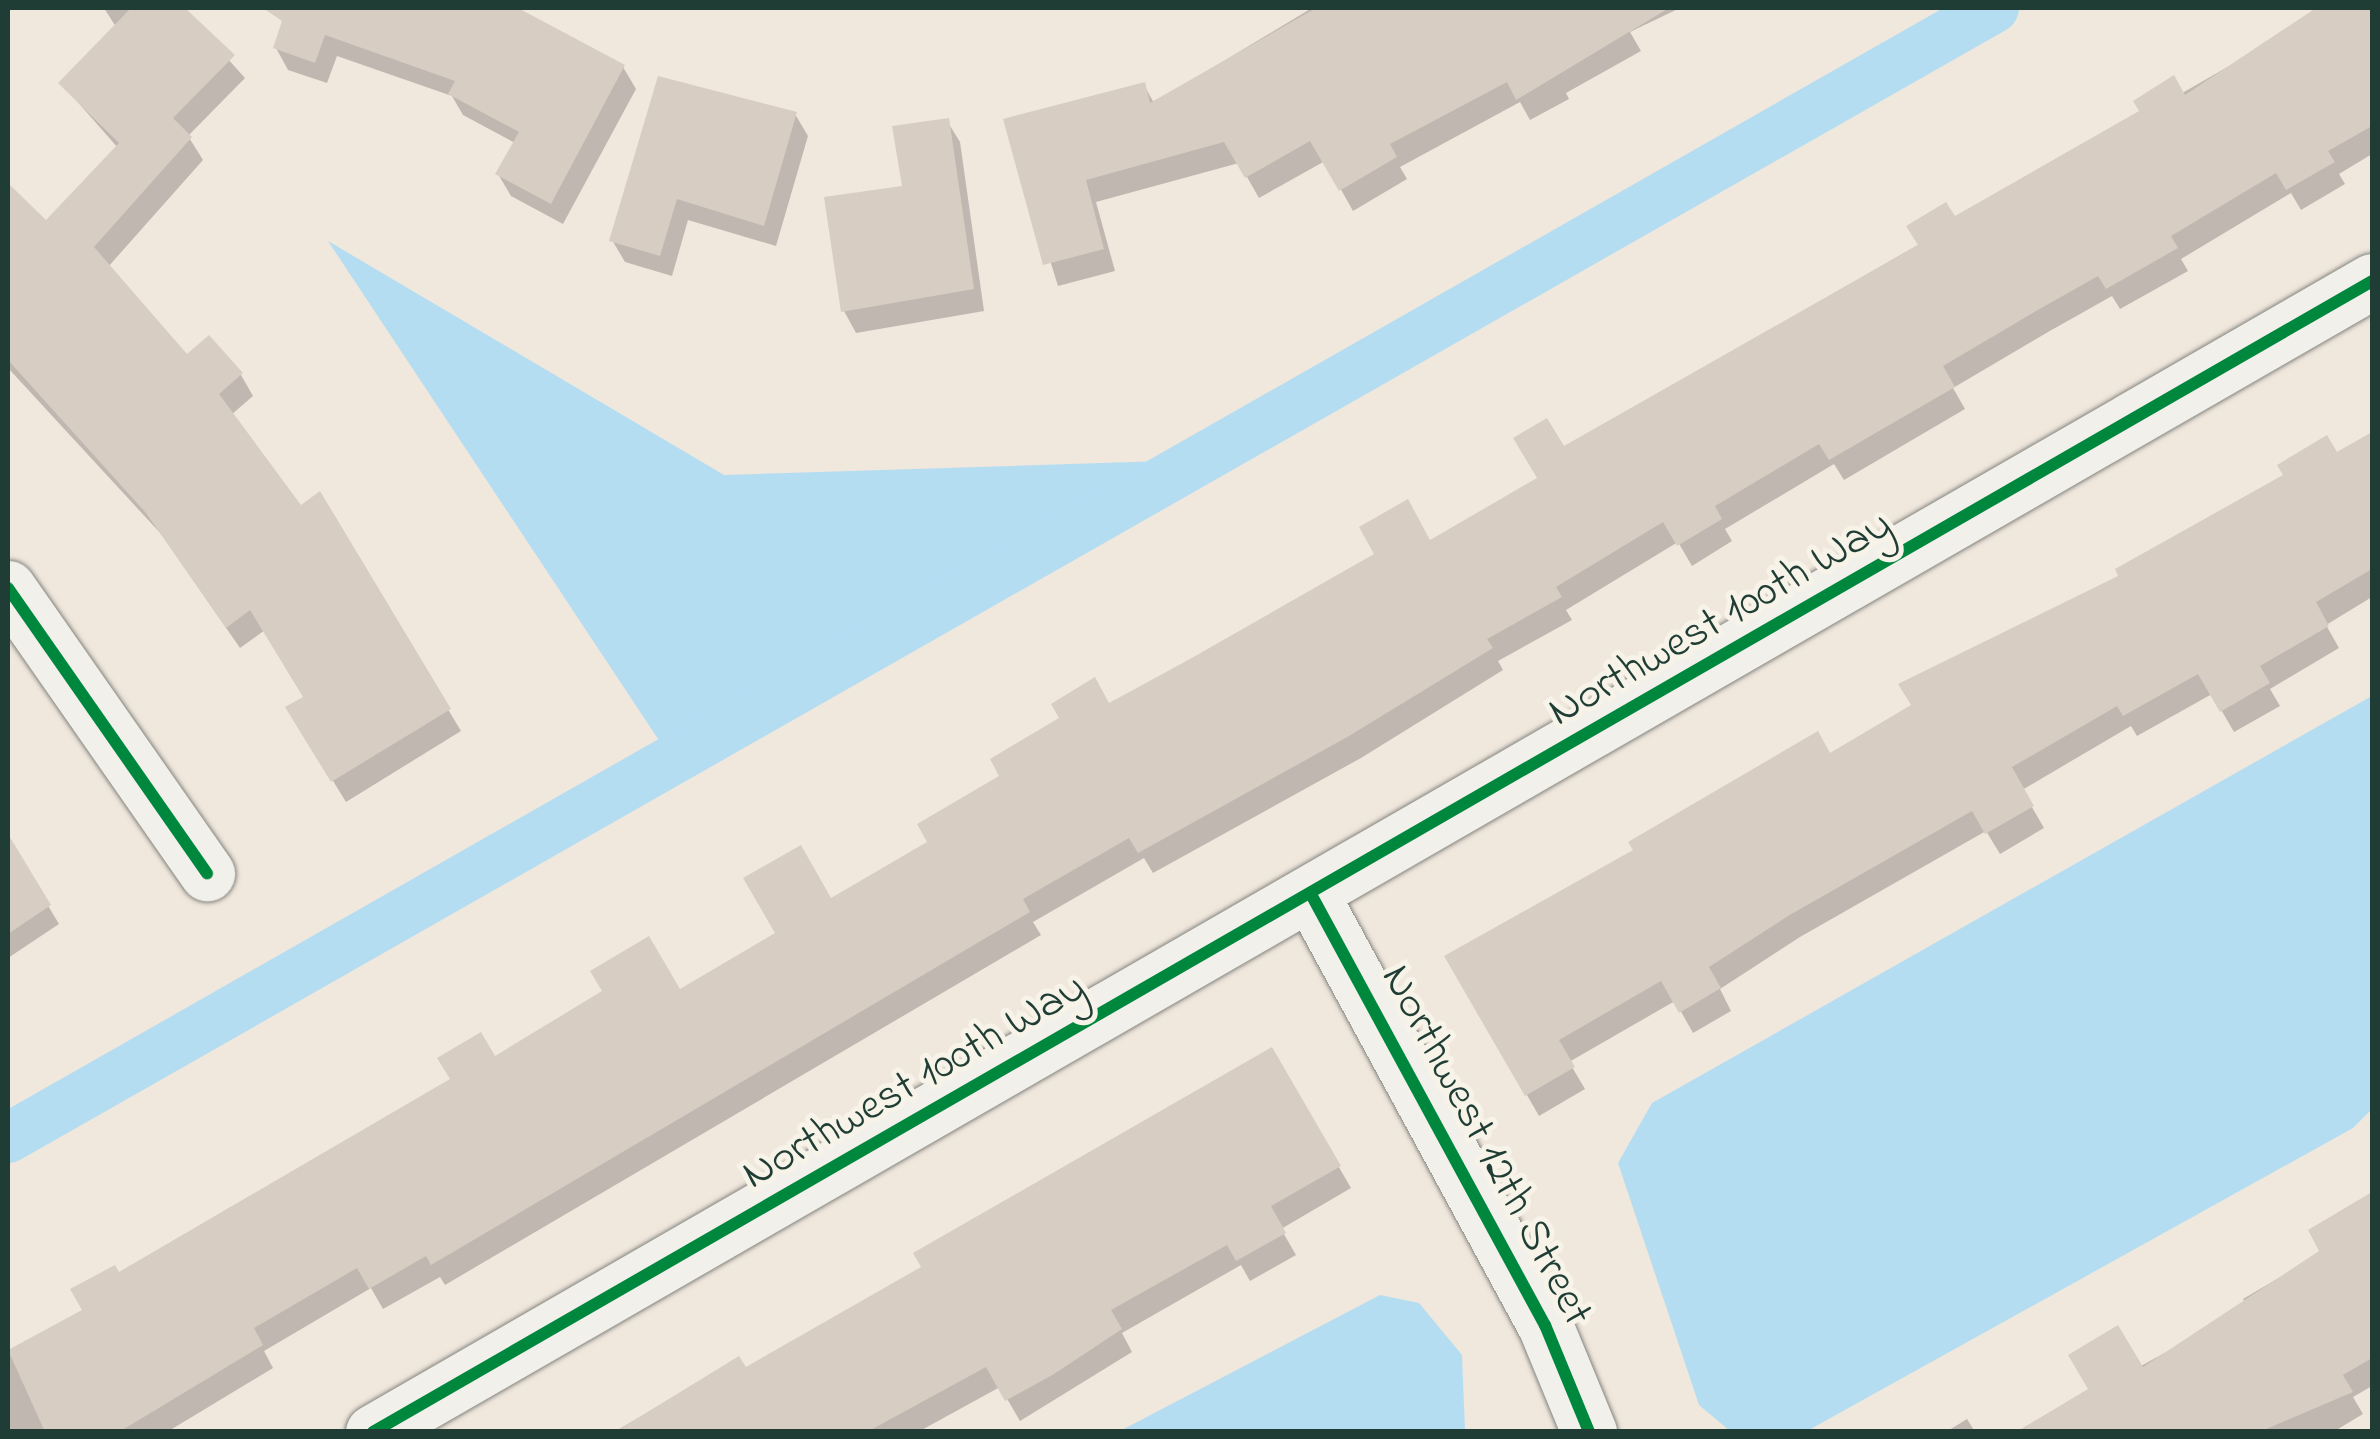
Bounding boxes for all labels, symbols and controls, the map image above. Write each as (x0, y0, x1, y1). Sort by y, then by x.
street label: Northwest 100th Way (1539, 500, 1903, 740)
street label: Northwest 12th Street (1367, 956, 1603, 1336)
street label: Northwest 100th Way (733, 963, 1097, 1203)

